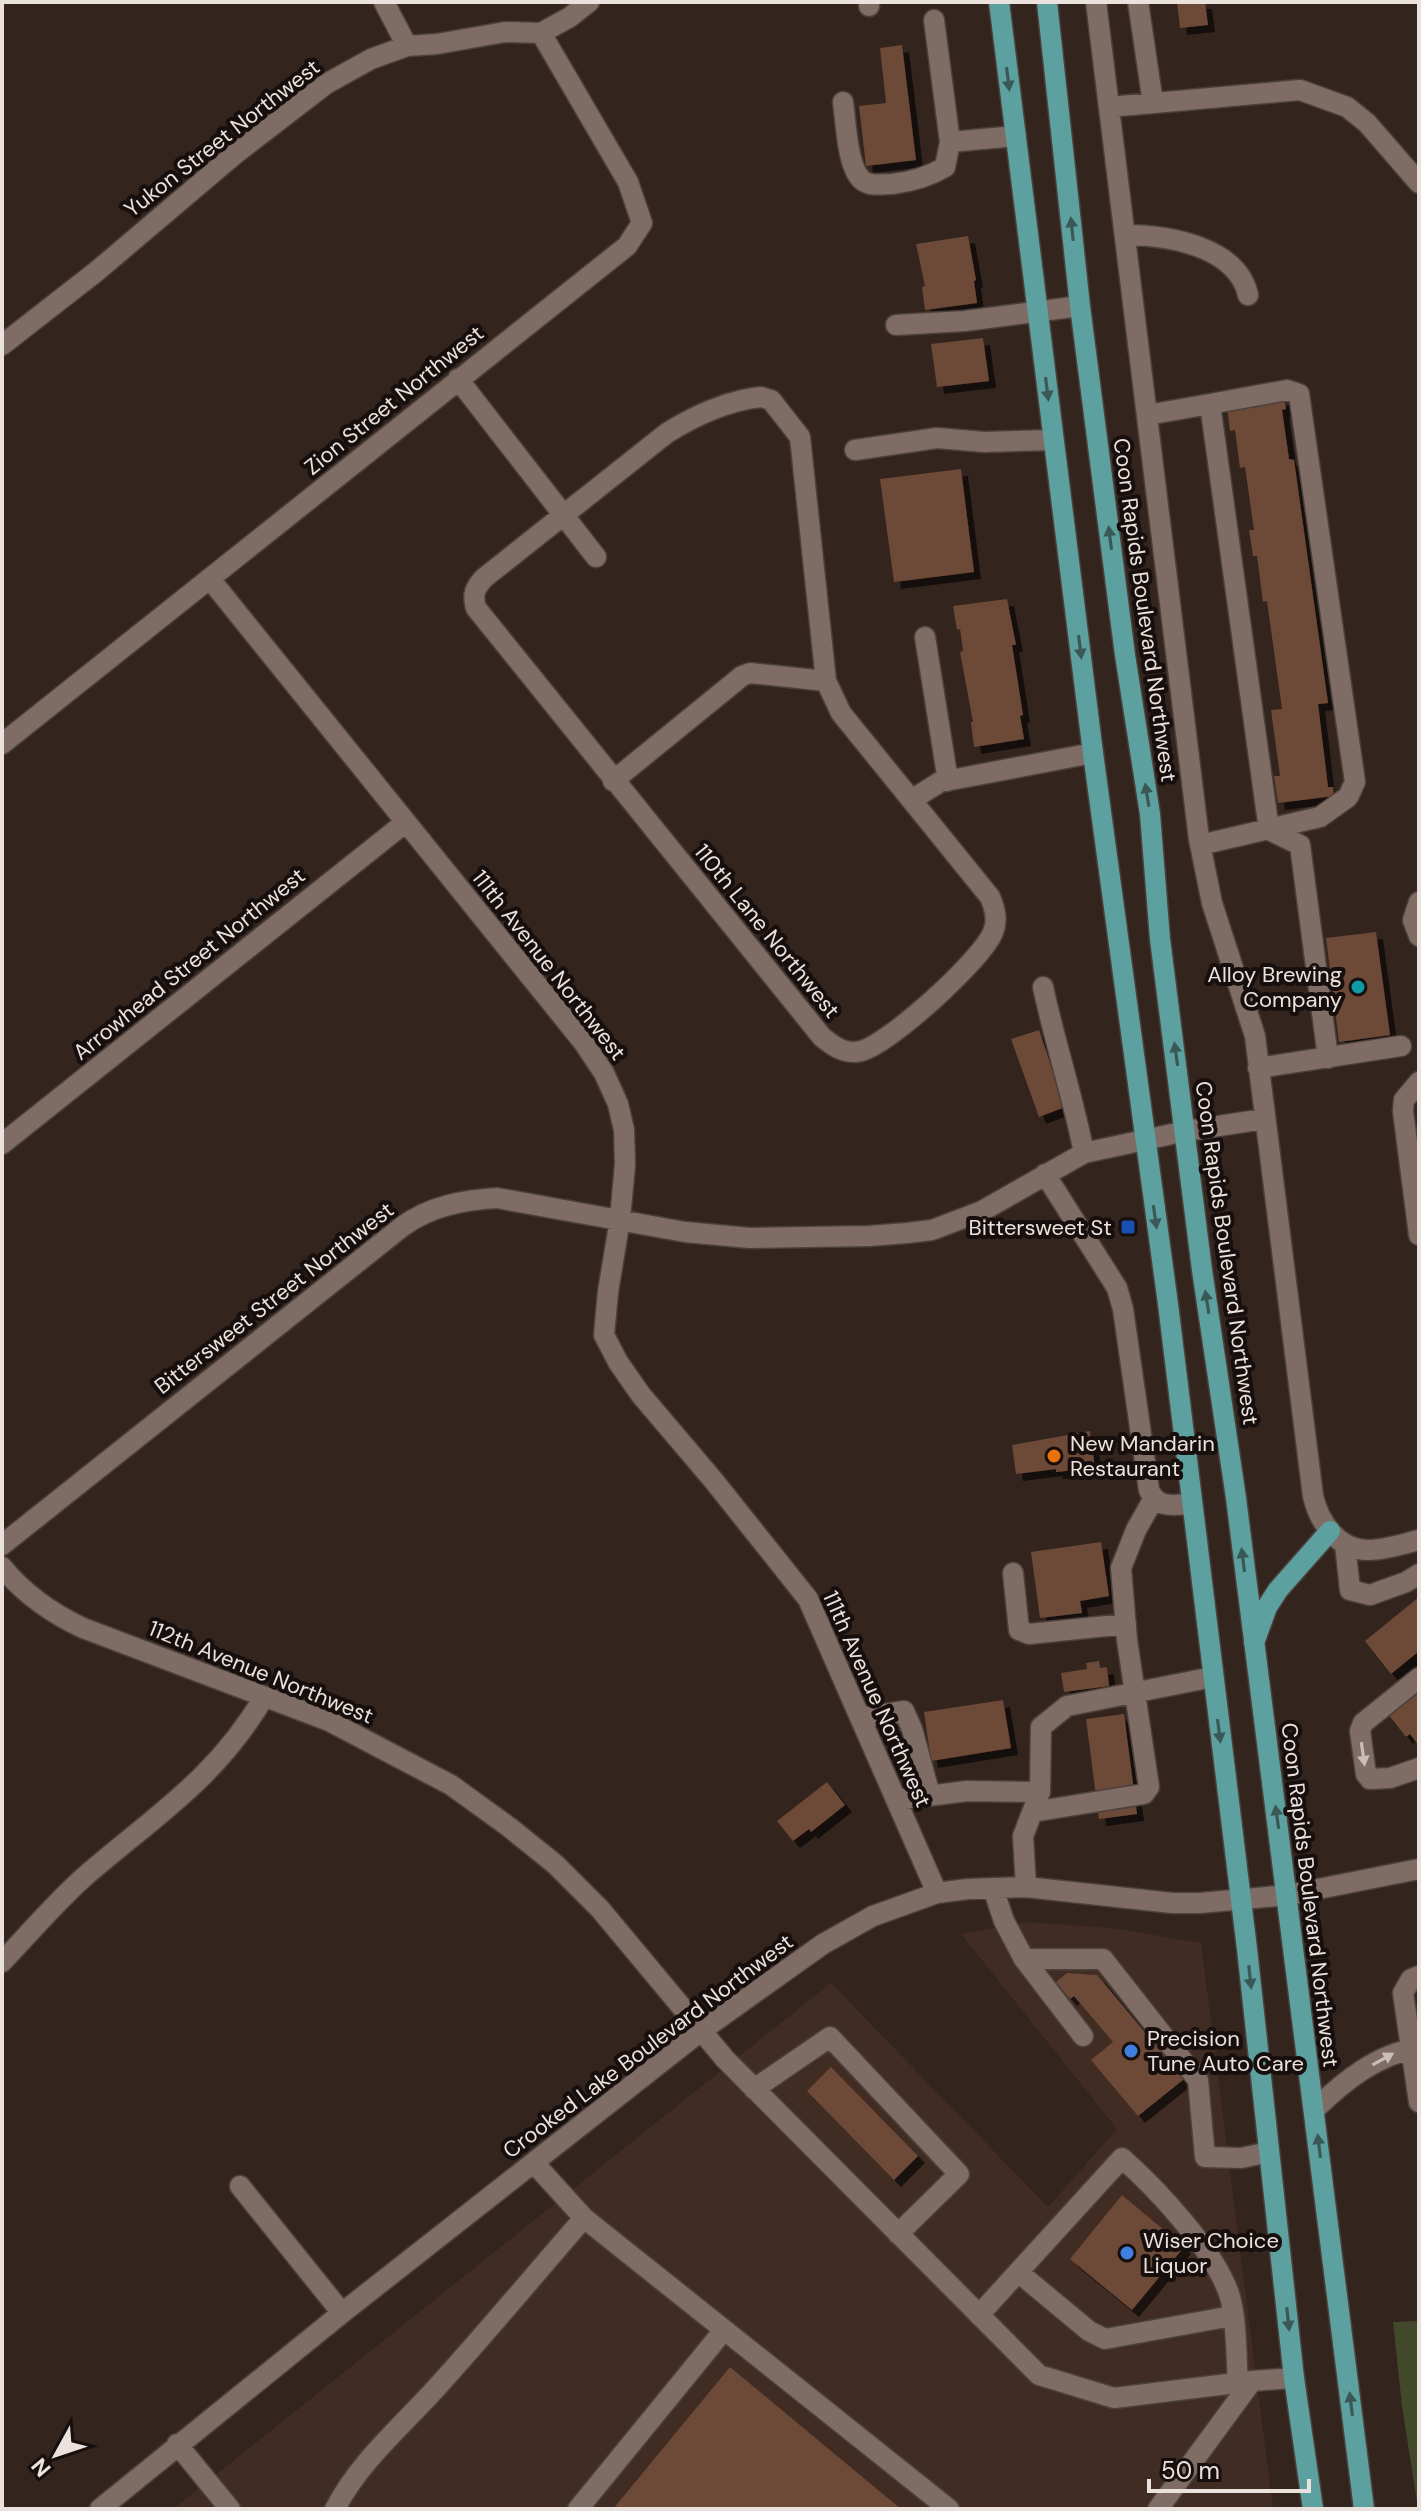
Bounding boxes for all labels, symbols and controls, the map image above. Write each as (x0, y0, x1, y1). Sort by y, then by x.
street label: Yukon Street Northwest (118, 53, 326, 223)
one-way arrow (1002, 67, 1015, 92)
one-way arrow (1065, 216, 1078, 241)
street label: Zion Street Northwest (298, 319, 490, 481)
one-way arrow (1041, 377, 1054, 402)
street label: Coon Rapids Boulevard Northwest (1107, 436, 1183, 784)
one-way arrow (1103, 525, 1116, 550)
one-way arrow (1073, 635, 1086, 660)
one-way arrow (1141, 782, 1153, 807)
street label: 110th Lane Northwest (688, 838, 846, 1024)
street label: Arrowhead Street Northwest (67, 861, 311, 1067)
street label: 111th Avenue Northwest (466, 864, 632, 1066)
place label: Alloy Brewing Company (1207, 960, 1342, 1014)
marker: Alloy Brewing Company (1349, 978, 1367, 996)
one-way arrow (1169, 1041, 1182, 1066)
street label: Coon Rapids Boulevard Northwest (1189, 1079, 1265, 1427)
street label: Bittersweet Street Northwest (148, 1195, 400, 1401)
one-way arrow (1149, 1204, 1162, 1229)
place label: Bittersweet St (968, 1213, 1112, 1242)
marker: Bittersweet St (1119, 1218, 1137, 1236)
one-way arrow (1200, 1289, 1213, 1314)
place label: New Mandarin Restaurant (1070, 1429, 1215, 1483)
marker: New Mandarin Restaurant (1045, 1447, 1063, 1465)
one-way arrow (1236, 1547, 1249, 1572)
street label: 111th Avenue Northwest (816, 1586, 938, 1812)
street label: 112th Avenue Northwest (144, 1614, 378, 1730)
one-way arrow (1213, 1719, 1226, 1744)
street label: Coon Rapids Boulevard Northwest (1274, 1721, 1346, 2069)
one-way arrow (1357, 1742, 1370, 1767)
one-way arrow (1270, 1805, 1283, 1830)
street label: Crooked Lake Boulevard Northwest (497, 1927, 799, 2165)
one-way arrow (1244, 1965, 1257, 1990)
place label: Precision Tune Auto Care (1147, 2024, 1304, 2078)
marker: Precision Tune Auto Care (1122, 2042, 1140, 2060)
one-way arrow (1372, 2053, 1395, 2066)
one-way arrow (1312, 2133, 1325, 2158)
place label: Wiser Choice Liquor (1143, 2226, 1279, 2280)
marker: Wiser Choice Liquor (1118, 2244, 1136, 2262)
one-way arrow (1281, 2307, 1294, 2332)
one-way arrow (1344, 2391, 1357, 2416)
north arrow (16, 2415, 96, 2495)
scale bar (1149, 2443, 1309, 2493)
text: N (25, 2452, 57, 2483)
text: 50 m (1161, 2455, 1220, 2486)

